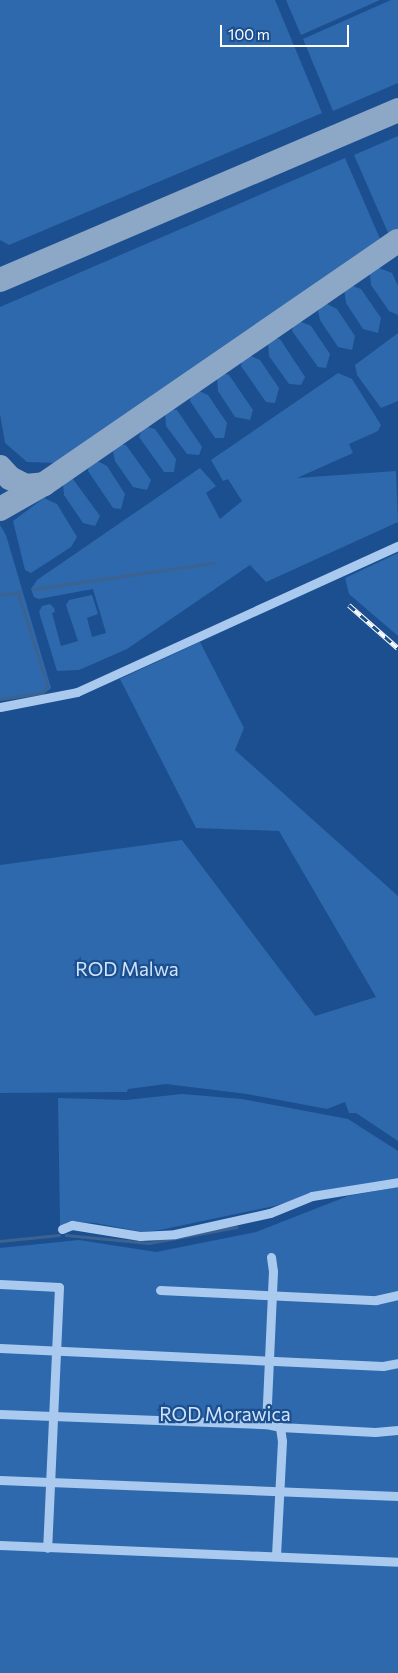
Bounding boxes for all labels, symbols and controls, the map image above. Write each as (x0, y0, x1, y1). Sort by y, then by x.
scale bar (223, 15, 352, 47)
text: 100 m (228, 25, 270, 43)
park label: ROD Malwa (75, 958, 179, 980)
park label: ROD Morawica (159, 1403, 291, 1425)

